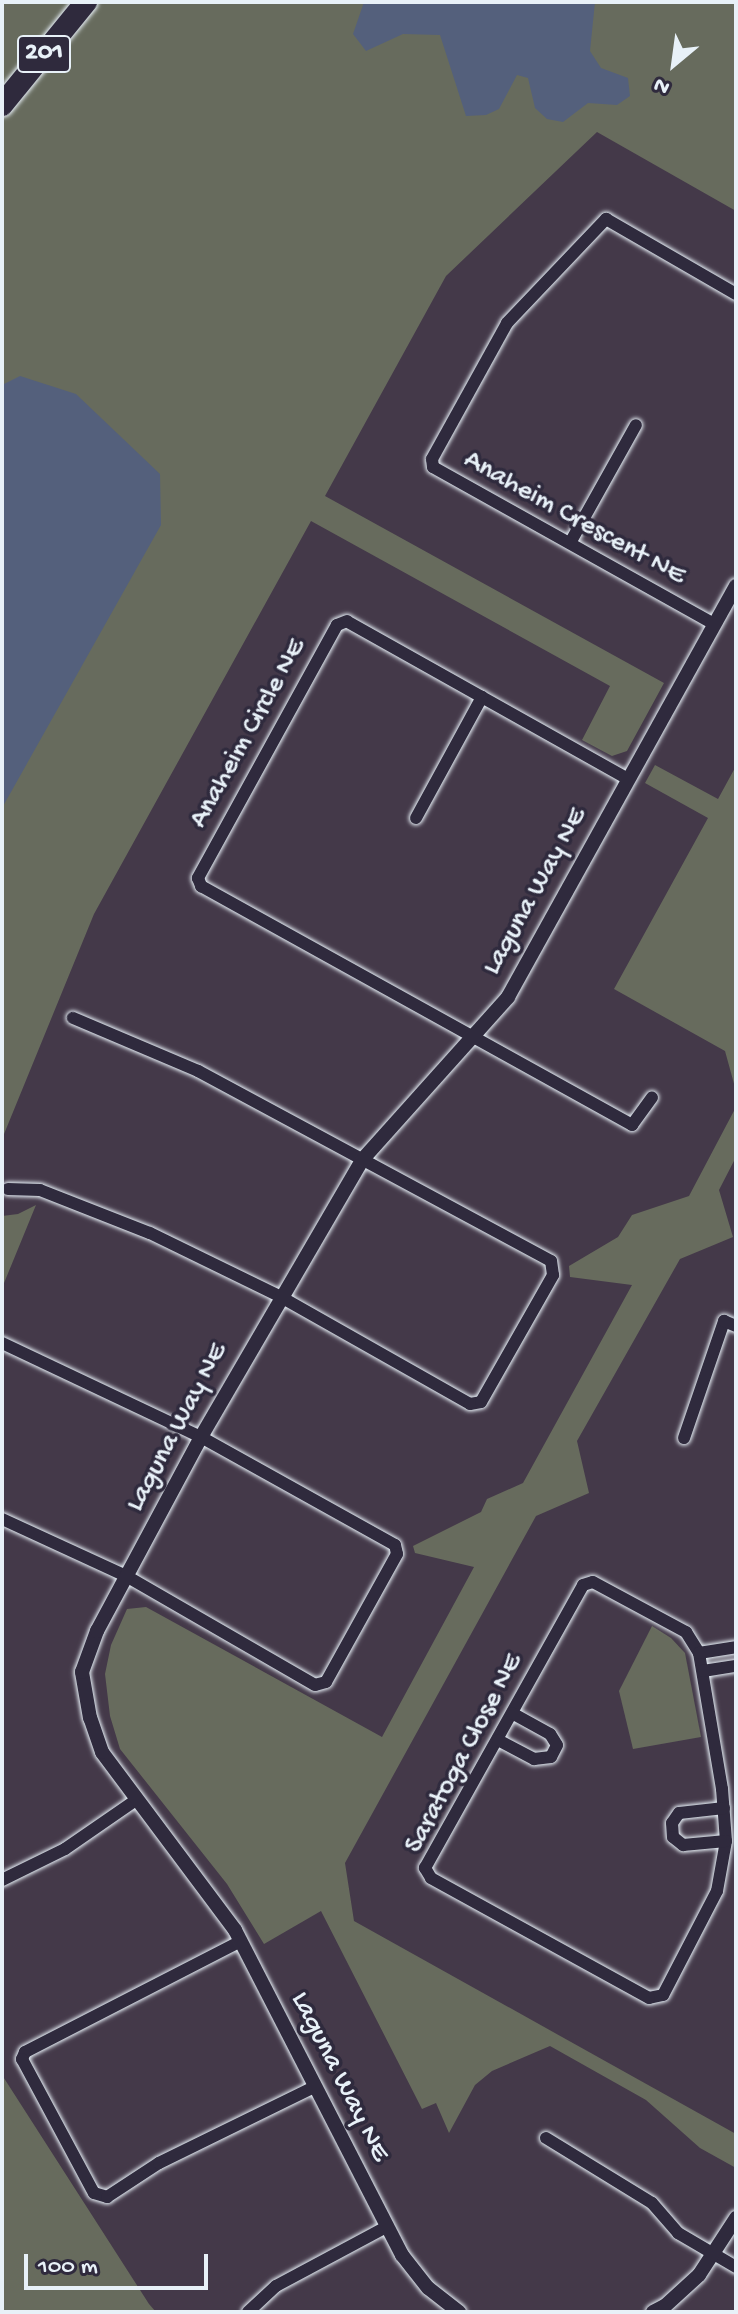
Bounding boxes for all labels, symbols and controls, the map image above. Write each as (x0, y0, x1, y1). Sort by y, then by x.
north arrow (634, 24, 714, 104)
road number: 201 (16, 32, 72, 76)
text: N (650, 70, 675, 100)
street label: Anaheim Crescent NE (457, 444, 691, 594)
street label: Anaheim Circle NE (183, 634, 315, 834)
street label: Laguna Way NE (476, 803, 596, 981)
street label: Laguna Way NE (120, 1338, 236, 1518)
street label: Saratoga Close NE (398, 1649, 532, 1859)
street label: Laguna Way NE (282, 1987, 396, 2167)
scale bar (28, 2238, 212, 2288)
text: 100 m (38, 2253, 98, 2282)

